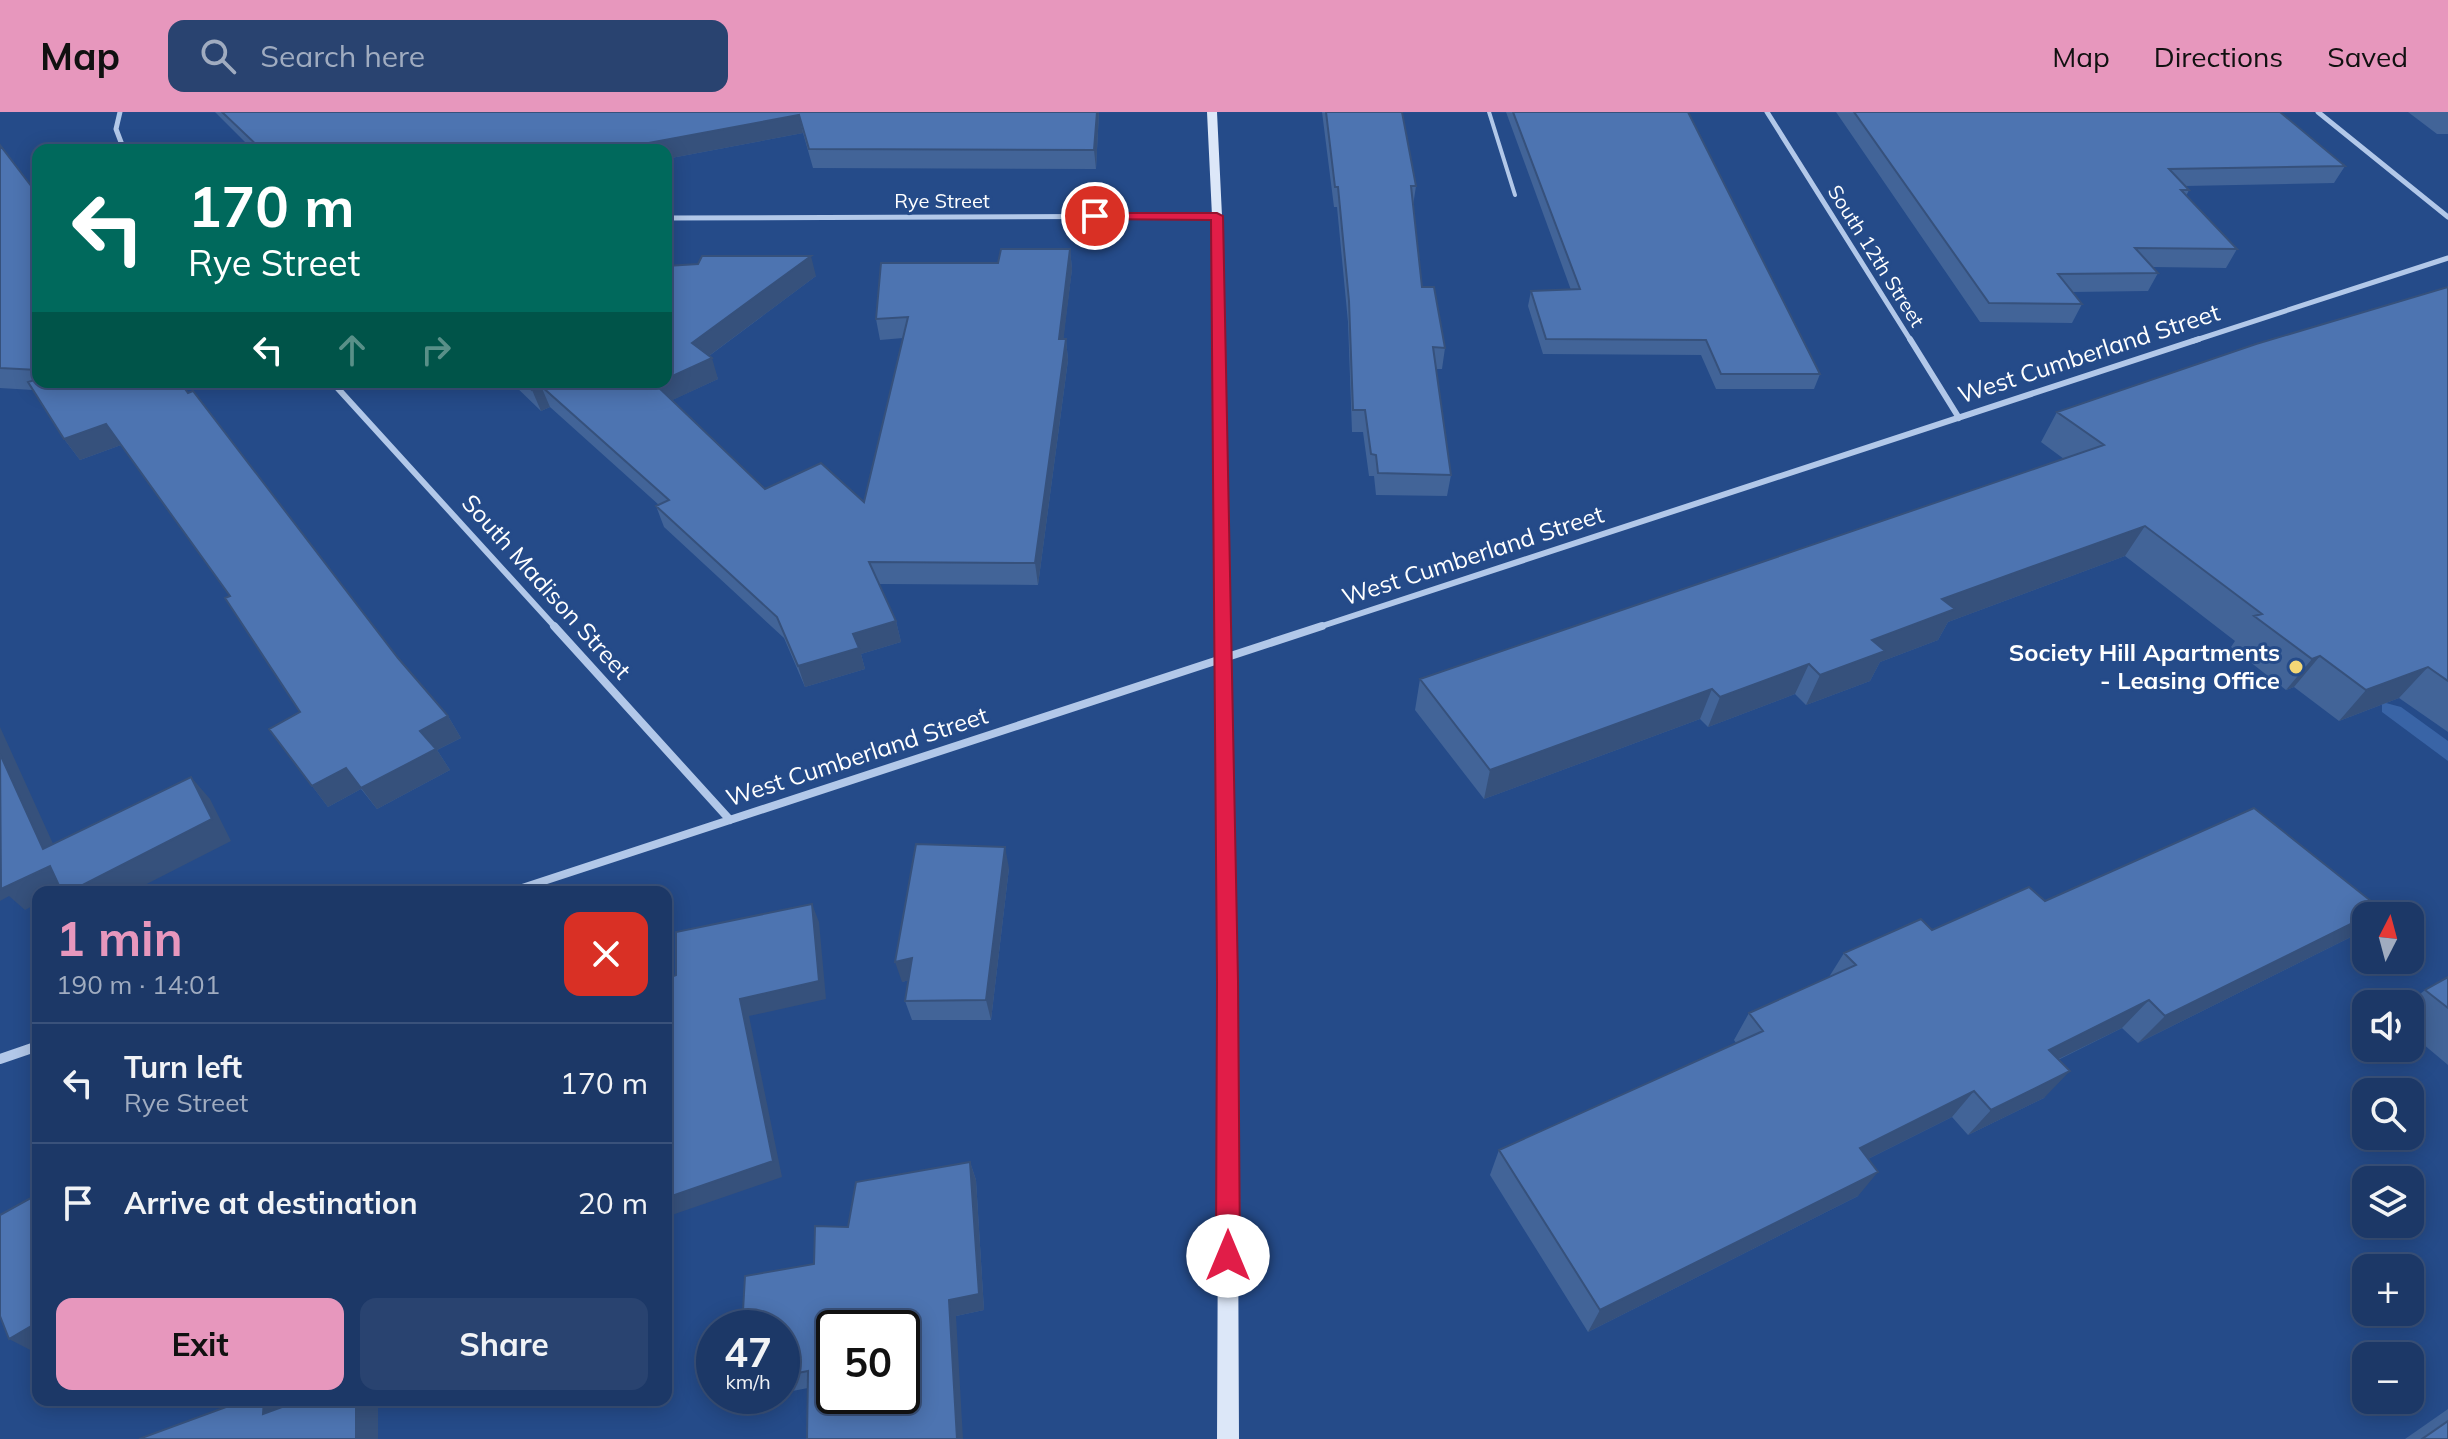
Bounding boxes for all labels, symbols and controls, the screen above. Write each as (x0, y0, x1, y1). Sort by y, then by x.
search box (168, 20, 728, 92)
text: Map (40, 32, 120, 80)
icon: search (196, 34, 240, 78)
text: Search here (260, 37, 425, 75)
text: Map (2052, 39, 2110, 74)
text: Directions (2154, 39, 2283, 74)
text: Saved (2327, 39, 2408, 74)
text: 170 m (188, 171, 355, 241)
icon: left (56, 176, 160, 280)
street label: South 12th Street (1823, 180, 1930, 331)
pin (1061, 182, 1129, 250)
street label: Rye Street (894, 188, 990, 213)
icon: arrive (1073, 194, 1117, 238)
text: Rye Street (188, 240, 360, 285)
street label: West Cumberland Street (1954, 297, 2223, 410)
icon: left (246, 328, 290, 372)
icon: ahead (330, 328, 374, 372)
icon: right (414, 328, 458, 372)
street label: South Madison Street (456, 488, 638, 685)
street label: West Cumberland Street (1338, 499, 1607, 612)
place label: Society Hill Apartments - Leasing Office (2009, 637, 2280, 695)
marker: Society Hill Apartments - Leasing Office (2287, 658, 2305, 676)
street label: West Cumberland Street (722, 700, 991, 813)
north arrow (2352, 902, 2424, 974)
map controls (2352, 902, 2424, 1414)
text: 1 min (56, 908, 183, 968)
button: close (564, 912, 648, 996)
text: 190 m · 14:01 (56, 968, 220, 1001)
button: sound (2352, 990, 2424, 1062)
text: Turn left (124, 1048, 242, 1086)
icon: left (56, 1061, 100, 1105)
text: 170 m (560, 1064, 648, 1102)
button: search (2352, 1078, 2424, 1150)
text: Rye Street (124, 1086, 248, 1119)
button: layers (2352, 1166, 2424, 1238)
icon: arrive (56, 1181, 100, 1225)
text: Arrive at destination (124, 1184, 418, 1222)
text: 20 m (578, 1184, 648, 1222)
position arrow (1186, 1214, 1270, 1298)
button: + (2352, 1254, 2424, 1326)
button: Exit (56, 1298, 344, 1390)
button: Share (360, 1298, 648, 1390)
speed limit sign: 50 (816, 1310, 920, 1414)
text: 47 (724, 1327, 772, 1377)
button: − (2352, 1342, 2424, 1414)
text: km/h (725, 1369, 771, 1394)

